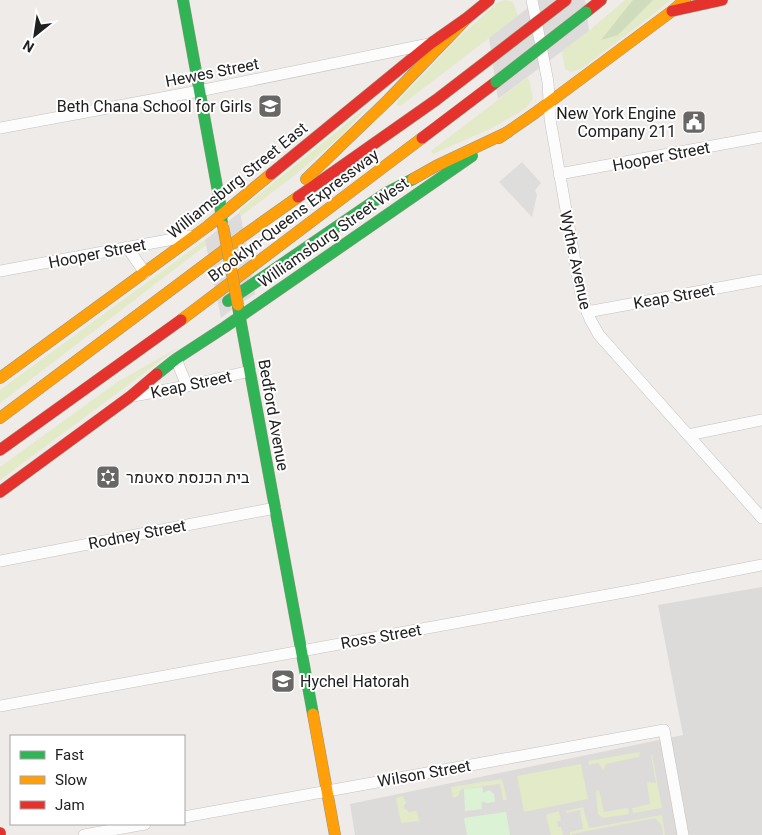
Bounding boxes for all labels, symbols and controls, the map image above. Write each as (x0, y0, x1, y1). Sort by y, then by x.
north arrow (10, 10, 60, 60)
text: N (20, 37, 37, 56)
street label: Hewes Street (164, 54, 260, 91)
school or university icon: Beth Chana School for Girls (257, 93, 283, 119)
place label: Beth Chana School for Girls (57, 97, 252, 116)
place label: New York Engine Company 211 (556, 104, 676, 141)
public building icon: New York Engine Company 211 (681, 109, 707, 135)
street label: Williamsburg Street East (164, 118, 311, 243)
street label: Hooper Street (611, 138, 711, 175)
street label: Brooklyn-Queens Expressway (204, 145, 383, 286)
street label: Williamsburg Street West (255, 173, 412, 291)
street label: Wythe Avenue (556, 209, 595, 311)
street label: Hooper Street (47, 235, 147, 272)
street label: Keap Street (632, 280, 716, 313)
street label: Bedford Avenue (254, 358, 293, 472)
street label: Keap Street (149, 367, 233, 402)
synagogue icon: בית הכנסת סאטמר (95, 464, 121, 490)
place label: בית הכנסת סאטמר (126, 468, 250, 487)
street label: Rodney Street (87, 516, 187, 553)
street label: Ross Street (339, 620, 423, 653)
school or university icon: Hychel Hatorah (270, 668, 296, 694)
place label: Hychel Hatorah (300, 672, 409, 691)
legend (10, 735, 185, 825)
text: Fast (55, 746, 84, 764)
street label: Wilson Street (376, 756, 472, 791)
text: Slow (55, 771, 87, 789)
text: Jam (55, 796, 85, 814)

